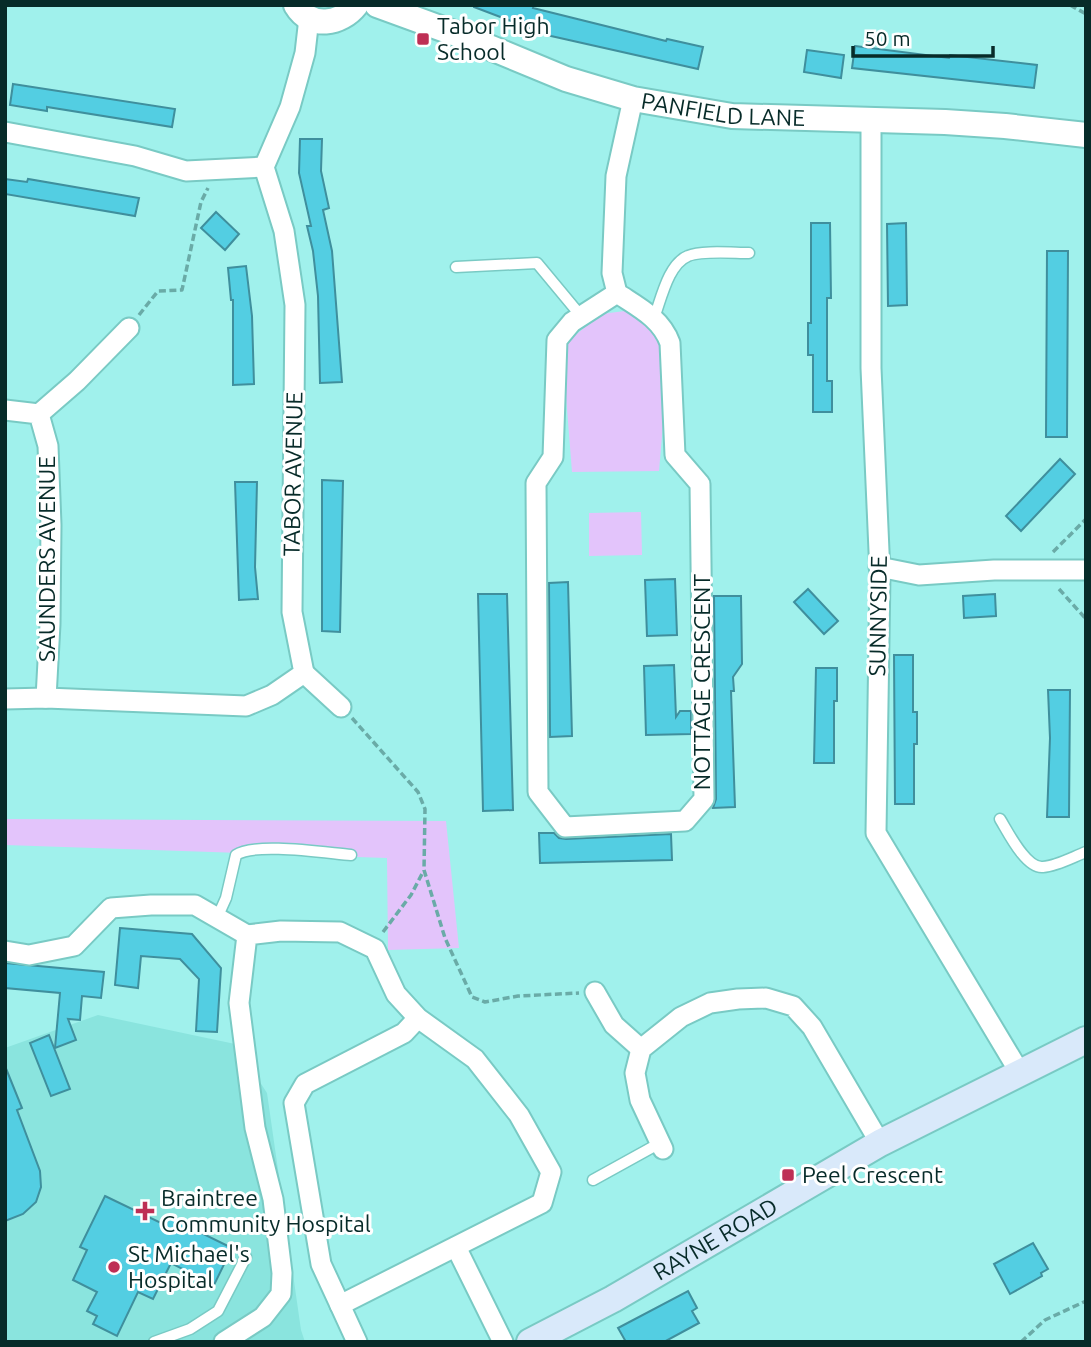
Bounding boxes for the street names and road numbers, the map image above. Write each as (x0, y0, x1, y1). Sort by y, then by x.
street label: PANFIELD LANE (639, 88, 805, 130)
street label: TABOR AVENUE (279, 391, 306, 557)
street label: SAUNDERS AVENUE (34, 456, 59, 662)
street label: SUNNYSIDE (864, 555, 891, 677)
street label: NOTTAGE CRESCENT (689, 574, 714, 790)
street label: RAYNE ROAD (649, 1193, 782, 1285)

